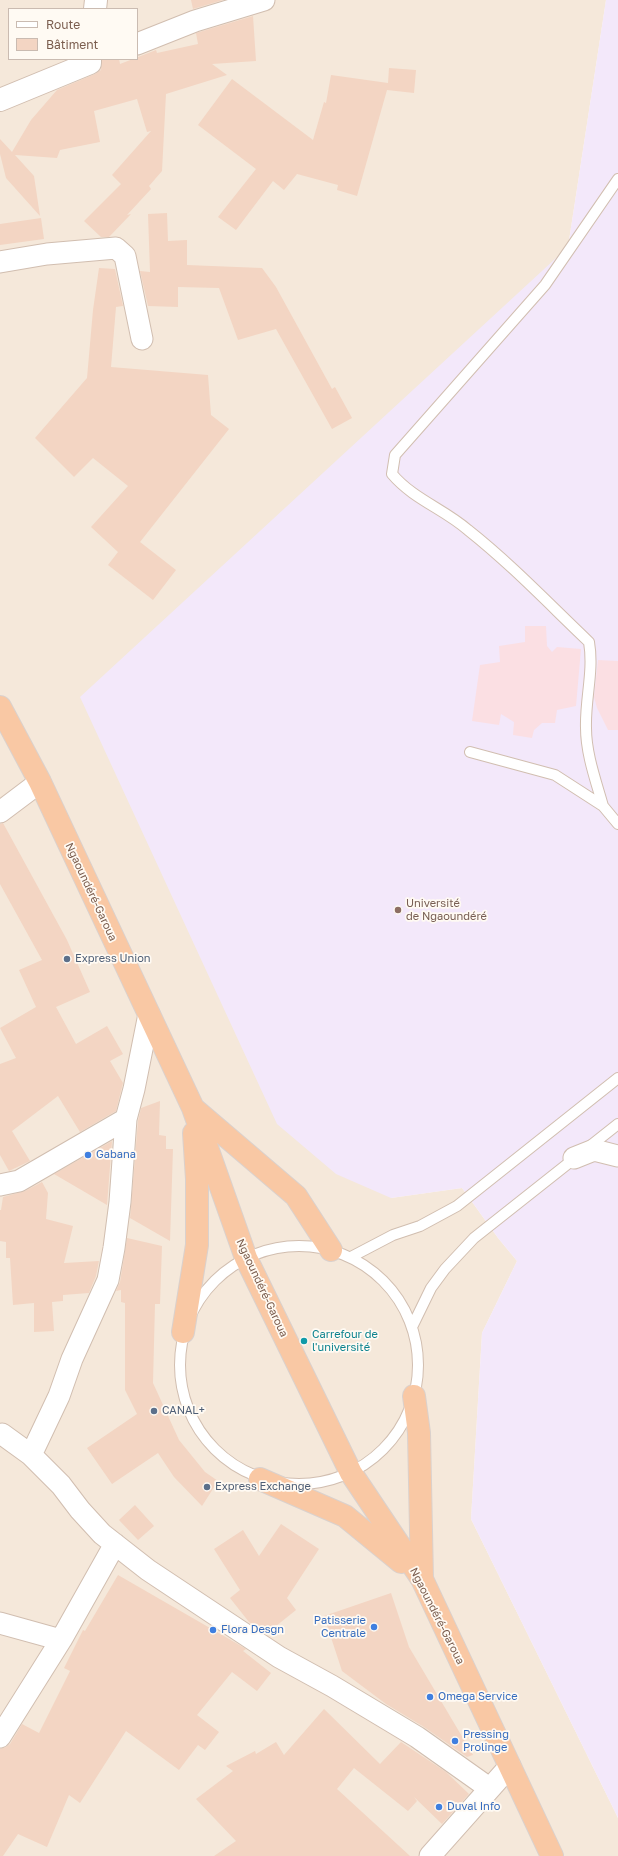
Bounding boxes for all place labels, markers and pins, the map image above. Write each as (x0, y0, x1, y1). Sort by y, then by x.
place label: Université de Ngaoundéré (406, 897, 487, 923)
marker: Université de Ngaoundéré (393, 905, 403, 915)
place label: Express Union (75, 952, 151, 966)
marker: Express Union (62, 954, 72, 964)
place label: Gabana (96, 1148, 136, 1162)
marker: Gabana (83, 1150, 93, 1160)
place label: Carrefour de l'université (312, 1328, 378, 1354)
marker: Carrefour de l'université (299, 1336, 309, 1346)
place label: CANAL+ (162, 1404, 205, 1418)
marker: CANAL+ (149, 1406, 159, 1416)
place label: Express Exchange (215, 1480, 311, 1494)
marker: Express Exchange (202, 1482, 212, 1492)
place label: Patisserie Centrale (314, 1614, 366, 1640)
marker: Patisserie Centrale (369, 1622, 379, 1632)
place label: Flora Desgn (221, 1623, 284, 1637)
marker: Flora Desgn (208, 1625, 218, 1635)
place label: Omega Service (438, 1690, 518, 1704)
marker: Omega Service (425, 1692, 435, 1702)
place label: Pressing Prolinge (463, 1728, 509, 1754)
marker: Pressing Prolinge (450, 1736, 460, 1746)
place label: Duval Info (447, 1800, 500, 1814)
marker: Duval Info (434, 1802, 444, 1812)

